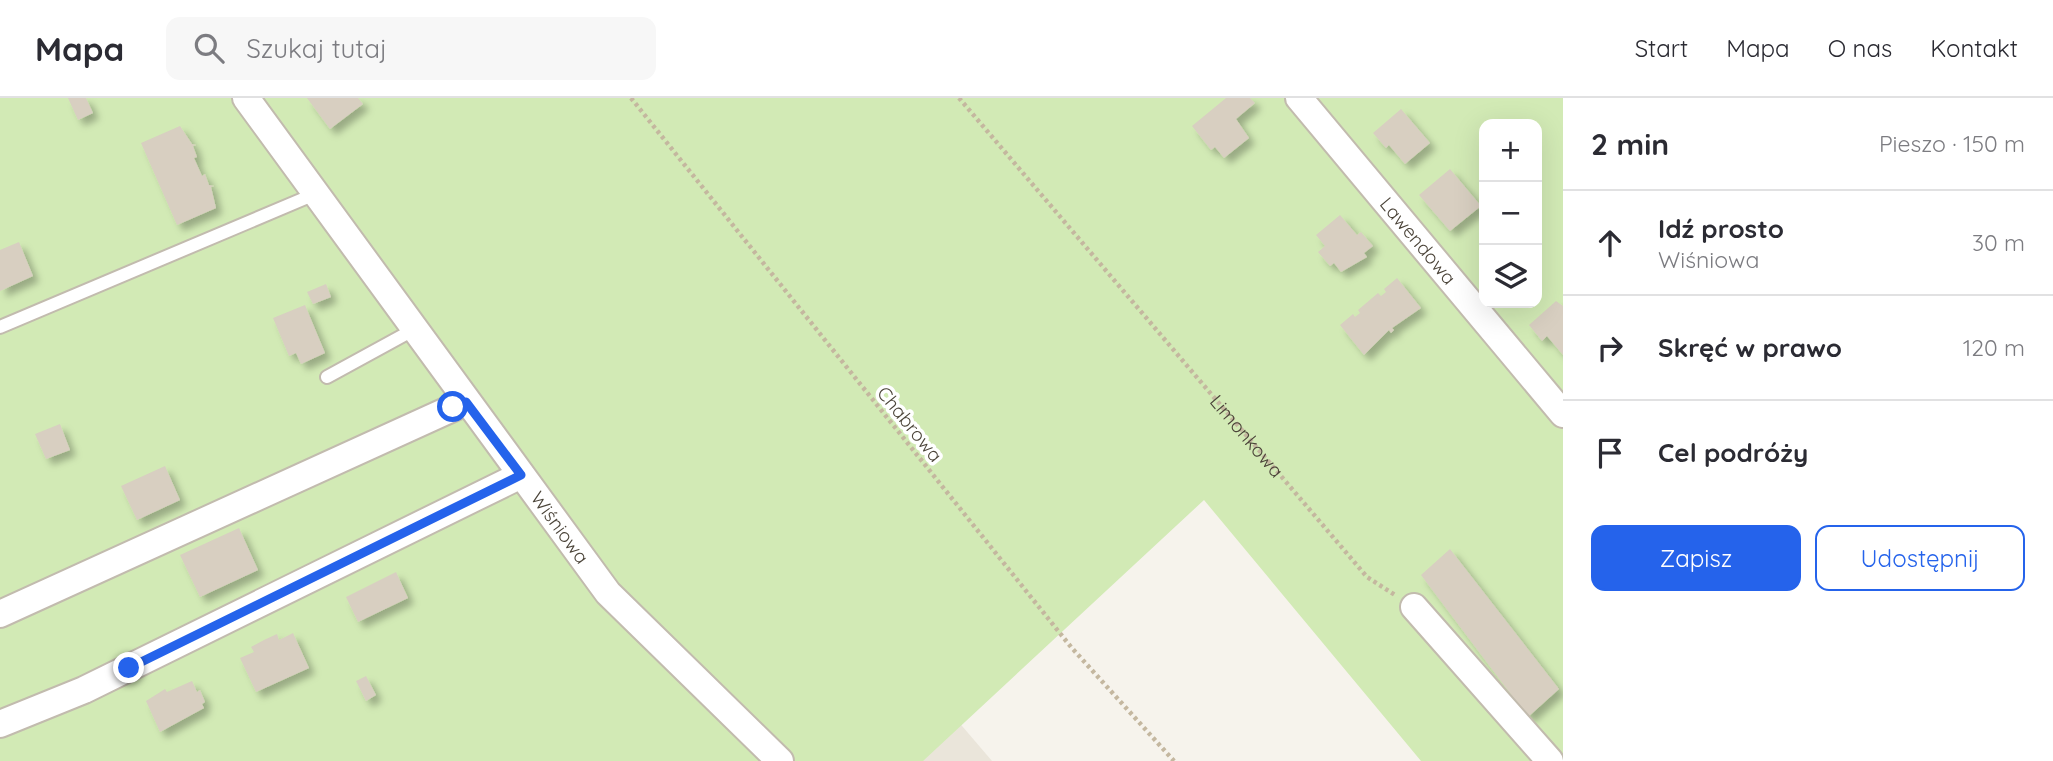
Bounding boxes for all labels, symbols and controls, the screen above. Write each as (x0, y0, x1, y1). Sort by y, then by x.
search box (166, 17, 656, 80)
text: Mapa (35, 28, 124, 69)
icon: search (190, 29, 228, 67)
text: Szukaj tutaj (246, 32, 387, 65)
text: Start (1635, 33, 1688, 63)
text: Mapa (1726, 33, 1790, 63)
text: O nas (1828, 33, 1892, 63)
text: Kontakt (1930, 33, 2018, 63)
map controls (1479, 119, 1542, 308)
button: + (1479, 119, 1542, 182)
text: 2 min (1591, 125, 1669, 163)
text: Pieszo · 150 m (1879, 129, 2025, 158)
button: − (1479, 182, 1542, 245)
street label: Lawendowa (1375, 192, 1462, 289)
text: Idź prosto (1658, 212, 1784, 245)
icon: ahead (1591, 224, 1629, 262)
text: 30 m (1972, 228, 2025, 257)
button: layers (1479, 245, 1542, 308)
text: Wiśniowa (1658, 245, 1759, 274)
icon: right (1591, 329, 1629, 367)
text: Skręć w prawo (1658, 331, 1842, 364)
text: 120 m (1963, 333, 2025, 362)
street label: Chabrowa (872, 381, 948, 467)
street label: Limonkowa (1205, 390, 1289, 482)
route start (437, 391, 468, 422)
icon: arrive (1591, 434, 1629, 472)
text: Cel podróży (1658, 436, 1808, 469)
street label: Wiśniowa (526, 487, 594, 568)
button: Zapisz (1591, 525, 1801, 591)
button: Udostępnij (1815, 525, 2025, 591)
route end (113, 652, 144, 683)

